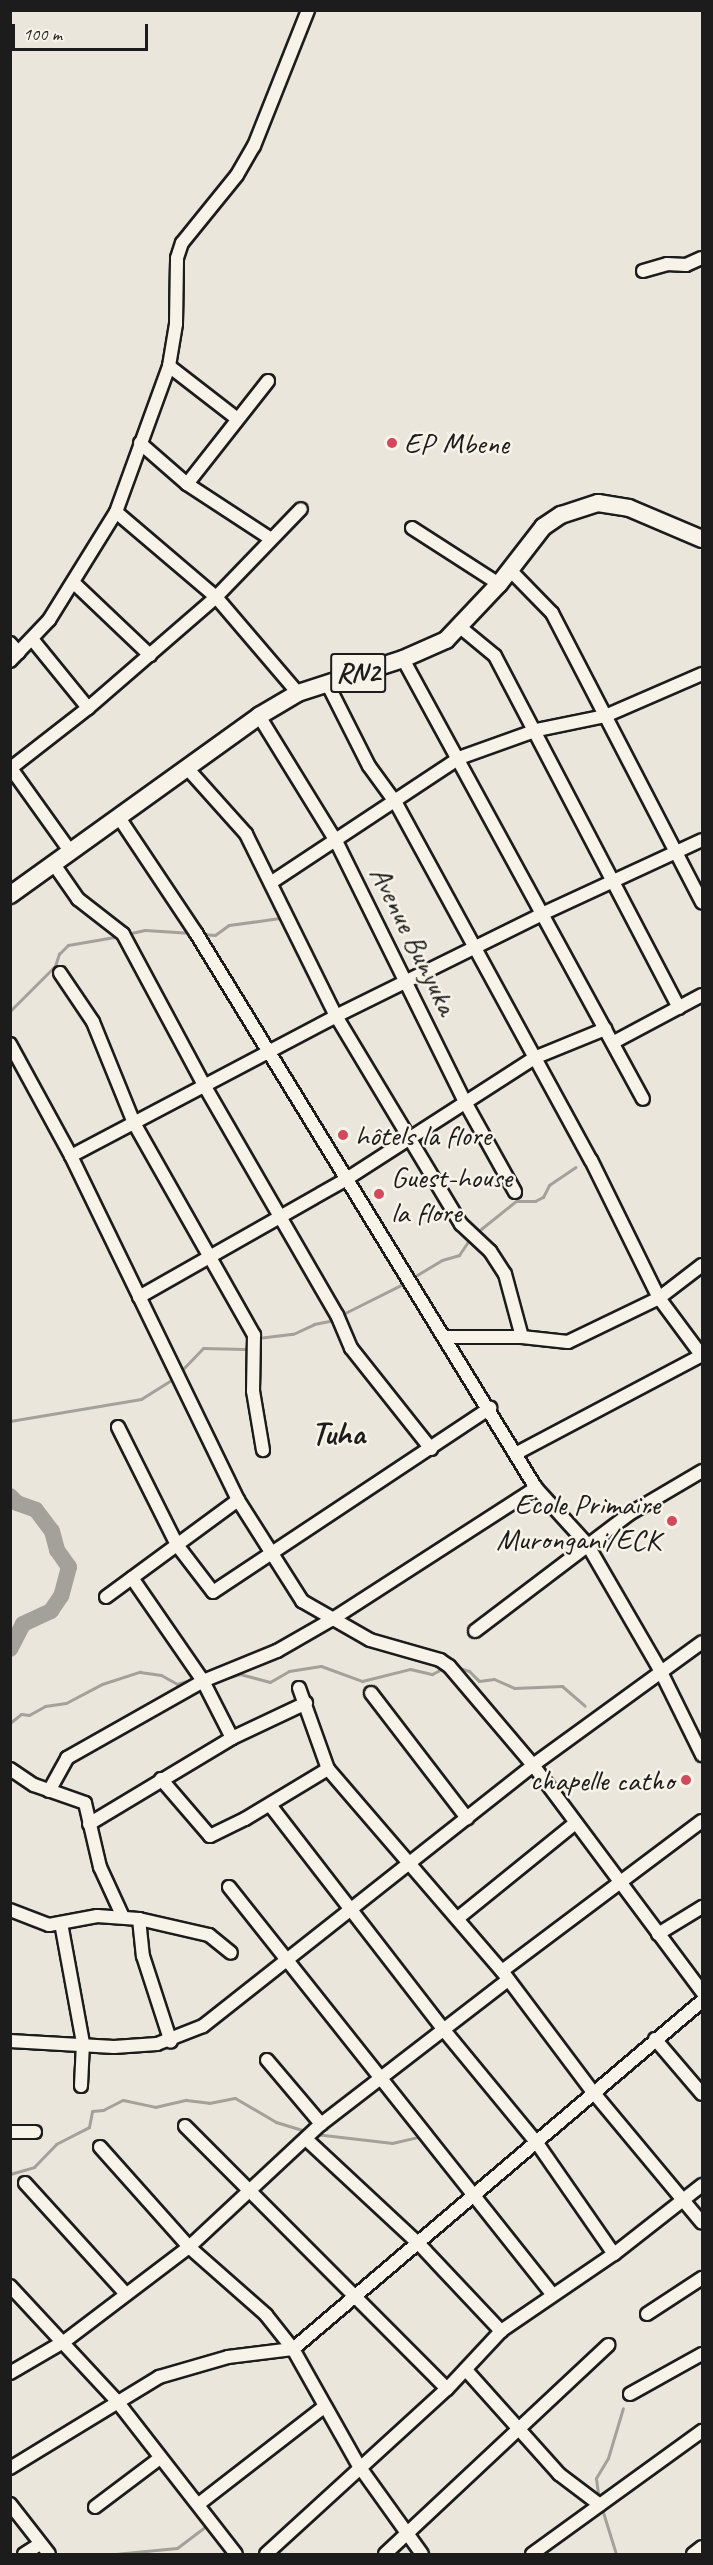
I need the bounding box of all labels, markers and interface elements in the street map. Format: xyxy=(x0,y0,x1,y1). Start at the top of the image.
scale bar xyxy=(15,12,152,50)
text: 100 m xyxy=(23,23,62,45)
place label: EP Mbene xyxy=(404,425,509,461)
marker: EP Mbene xyxy=(385,436,399,450)
road number: RN2 xyxy=(330,648,386,698)
street label: Avenue Bunyuka xyxy=(363,860,465,1020)
place label: hôtels la flore xyxy=(355,1117,492,1153)
marker: hôtels la flore xyxy=(336,1128,350,1142)
place label: Guest-house la flore xyxy=(391,1159,512,1230)
marker: Guest-house la flore xyxy=(372,1187,386,1201)
district label: Tuha xyxy=(311,1414,365,1454)
place label: Ecole Primaire Murongani/ECK xyxy=(496,1486,660,1556)
marker: Ecole Primaire Murongani/ECK xyxy=(665,1514,679,1528)
place label: chapelle catho xyxy=(530,1762,674,1798)
marker: chapelle catho xyxy=(679,1773,693,1787)

